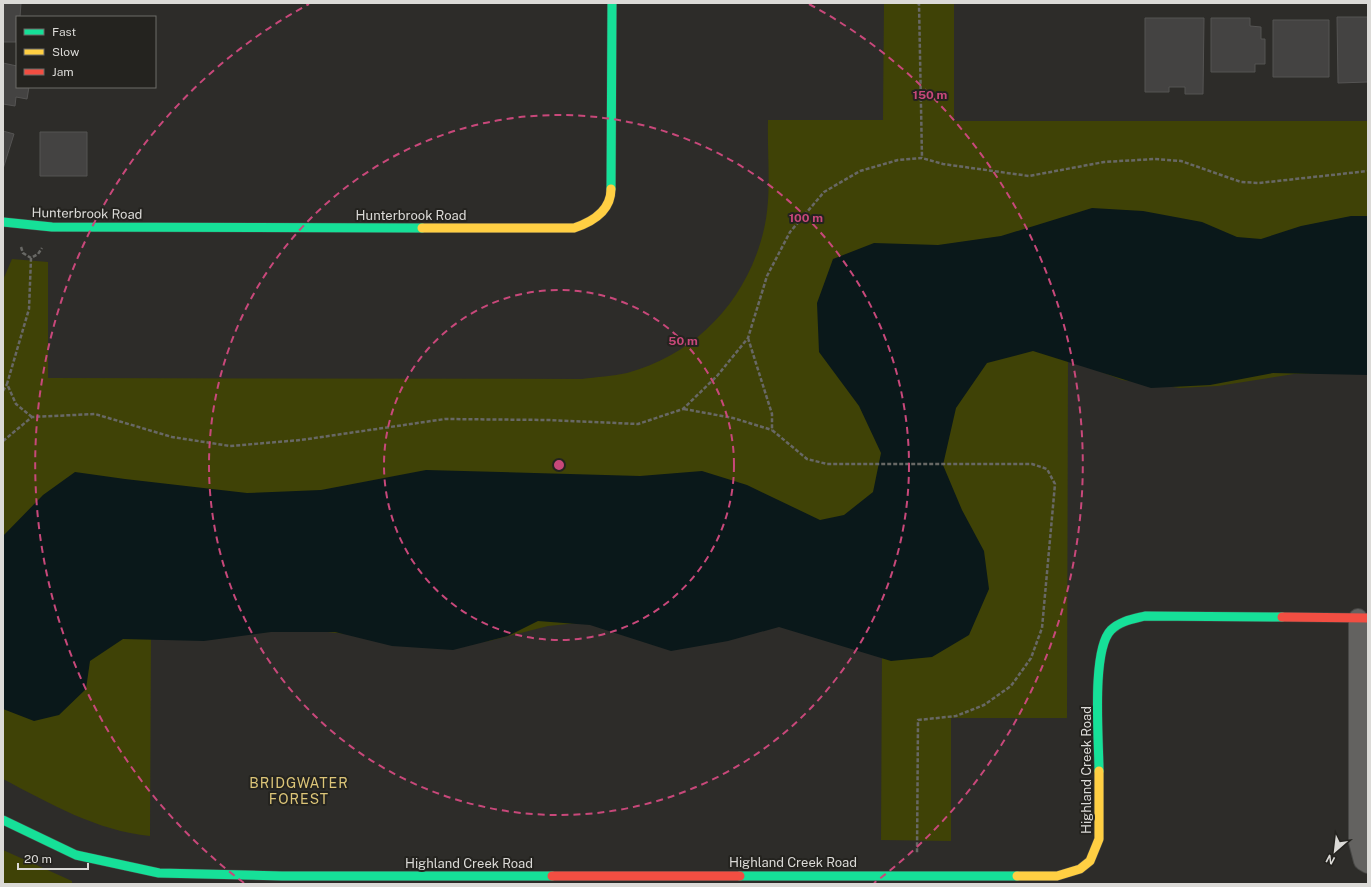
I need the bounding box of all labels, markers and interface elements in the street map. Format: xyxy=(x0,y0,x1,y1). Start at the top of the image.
legend xyxy=(16,16,156,88)
text: Fast xyxy=(52,25,77,39)
text: Slow xyxy=(52,45,80,59)
text: Jam xyxy=(52,65,74,79)
text: 150 m xyxy=(913,88,947,102)
street label: Hunterbrook Road xyxy=(31,205,143,222)
street label: Hunterbrook Road xyxy=(356,208,466,223)
text: 100 m xyxy=(789,211,823,225)
text: 50 m xyxy=(668,334,698,348)
centre of rings xyxy=(552,458,566,472)
street label: Highland Creek Road xyxy=(1079,706,1094,834)
district label: BRIDGWATER FOREST xyxy=(249,775,349,807)
north arrow xyxy=(1315,831,1355,871)
scale bar xyxy=(18,845,88,871)
text: 20 m xyxy=(24,852,52,866)
text: N xyxy=(1324,853,1337,867)
street label: Highland Creek Road xyxy=(729,855,857,870)
street label: Highland Creek Road xyxy=(405,856,533,871)

